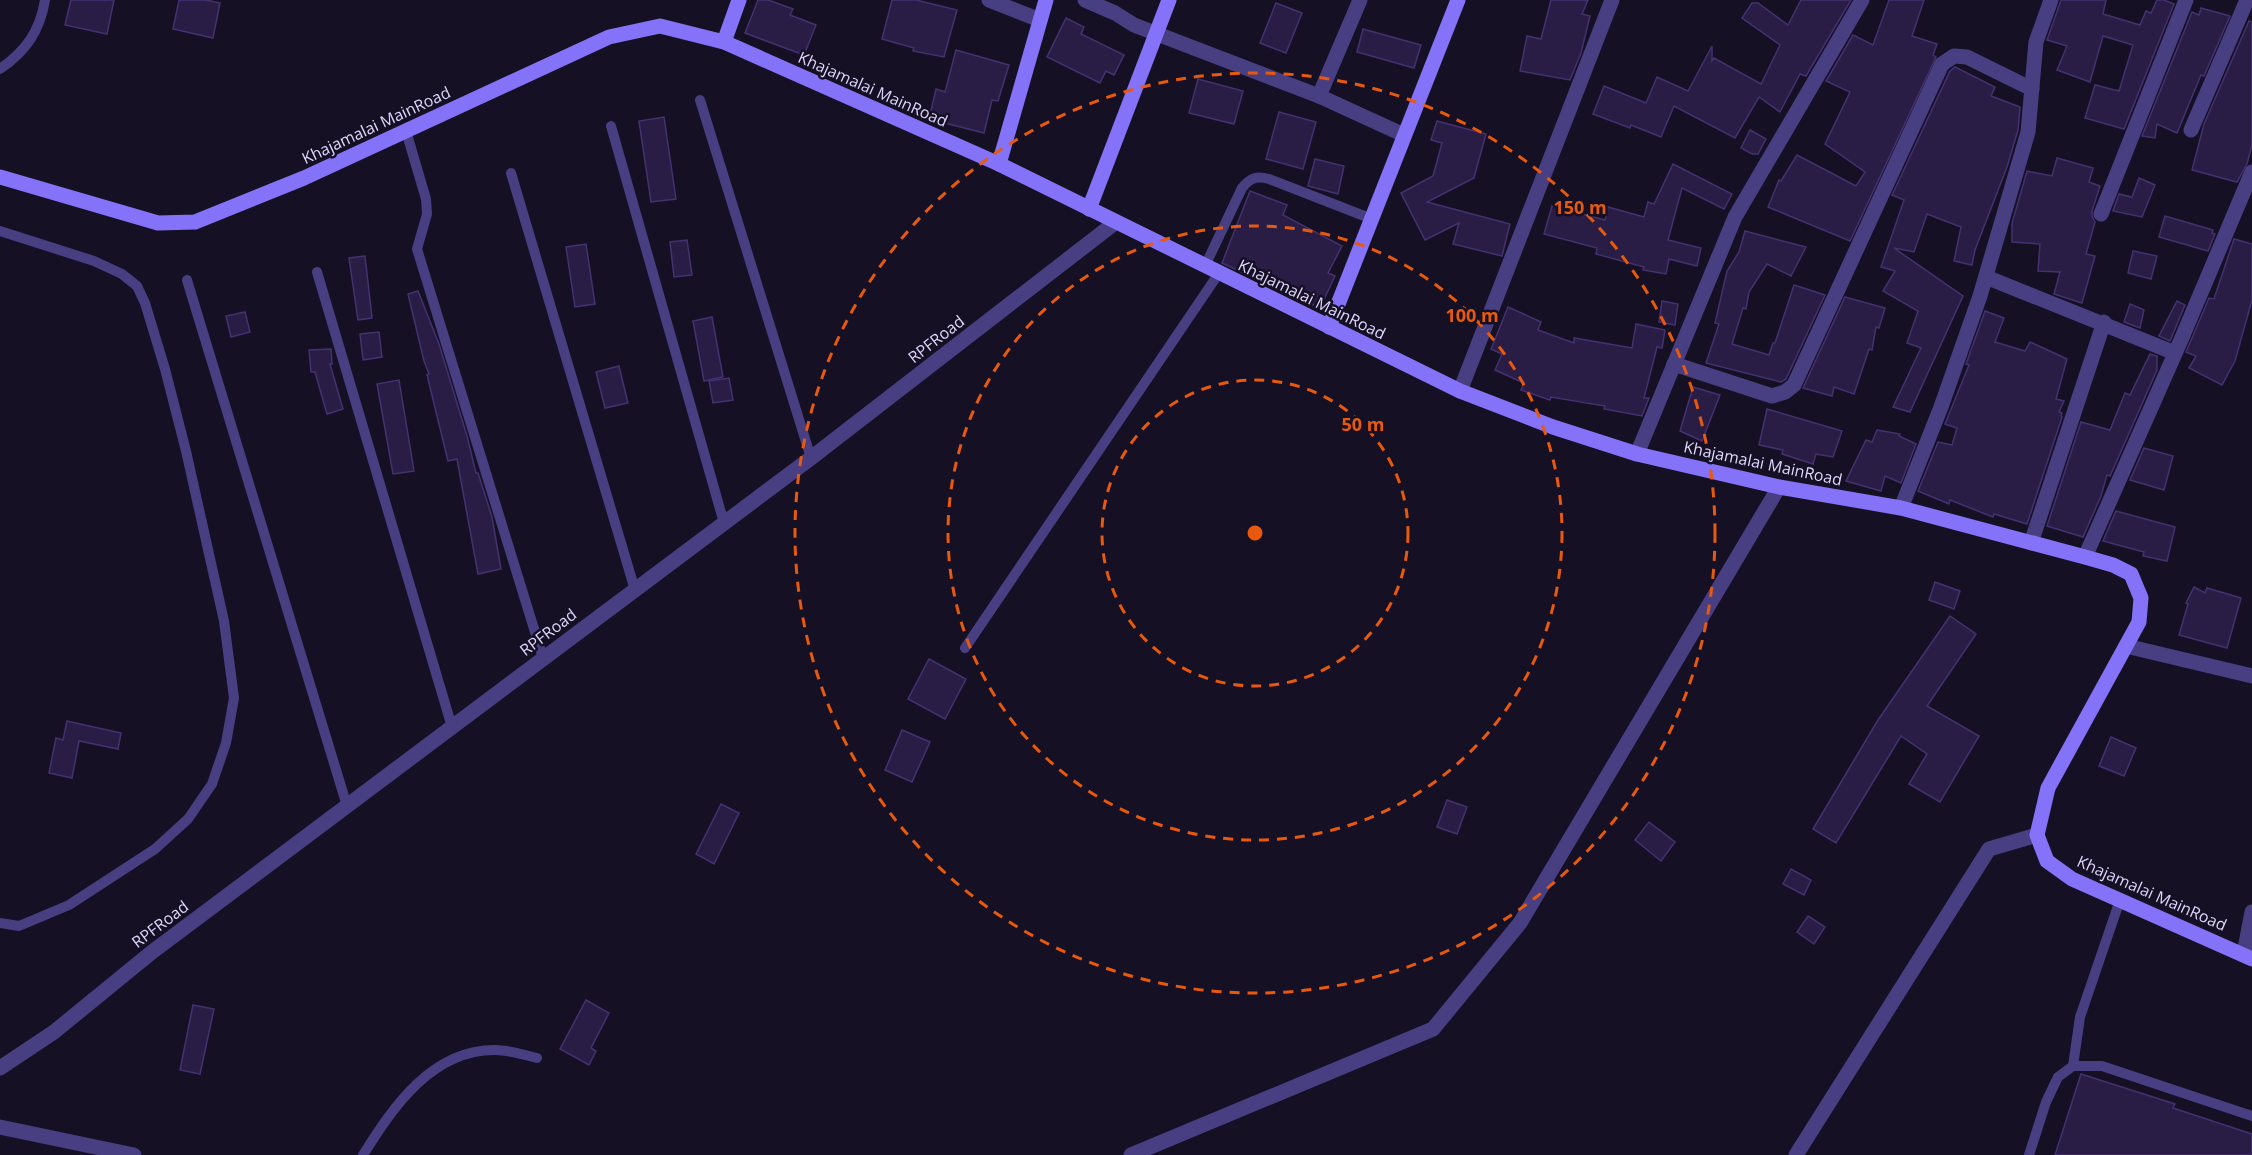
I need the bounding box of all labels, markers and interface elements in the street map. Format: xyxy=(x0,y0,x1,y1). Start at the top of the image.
street label: Khajamalai MainRoad xyxy=(795,46,951,132)
street label: Khajamalai MainRoad xyxy=(298,81,454,169)
text: 150 m xyxy=(1553,195,1607,219)
street label: Khajamalai MainRoad xyxy=(1235,254,1389,344)
text: 100 m xyxy=(1445,303,1499,327)
street label: RPFRoad xyxy=(903,310,969,368)
text: 50 m xyxy=(1342,412,1384,436)
street label: Khajamalai MainRoad xyxy=(1682,435,1844,491)
centre of rings xyxy=(1245,523,1265,543)
street label: RPFRoad xyxy=(515,603,581,661)
street label: Khajamalai MainRoad xyxy=(2074,850,2230,936)
street label: RPFRoad xyxy=(127,895,193,953)

